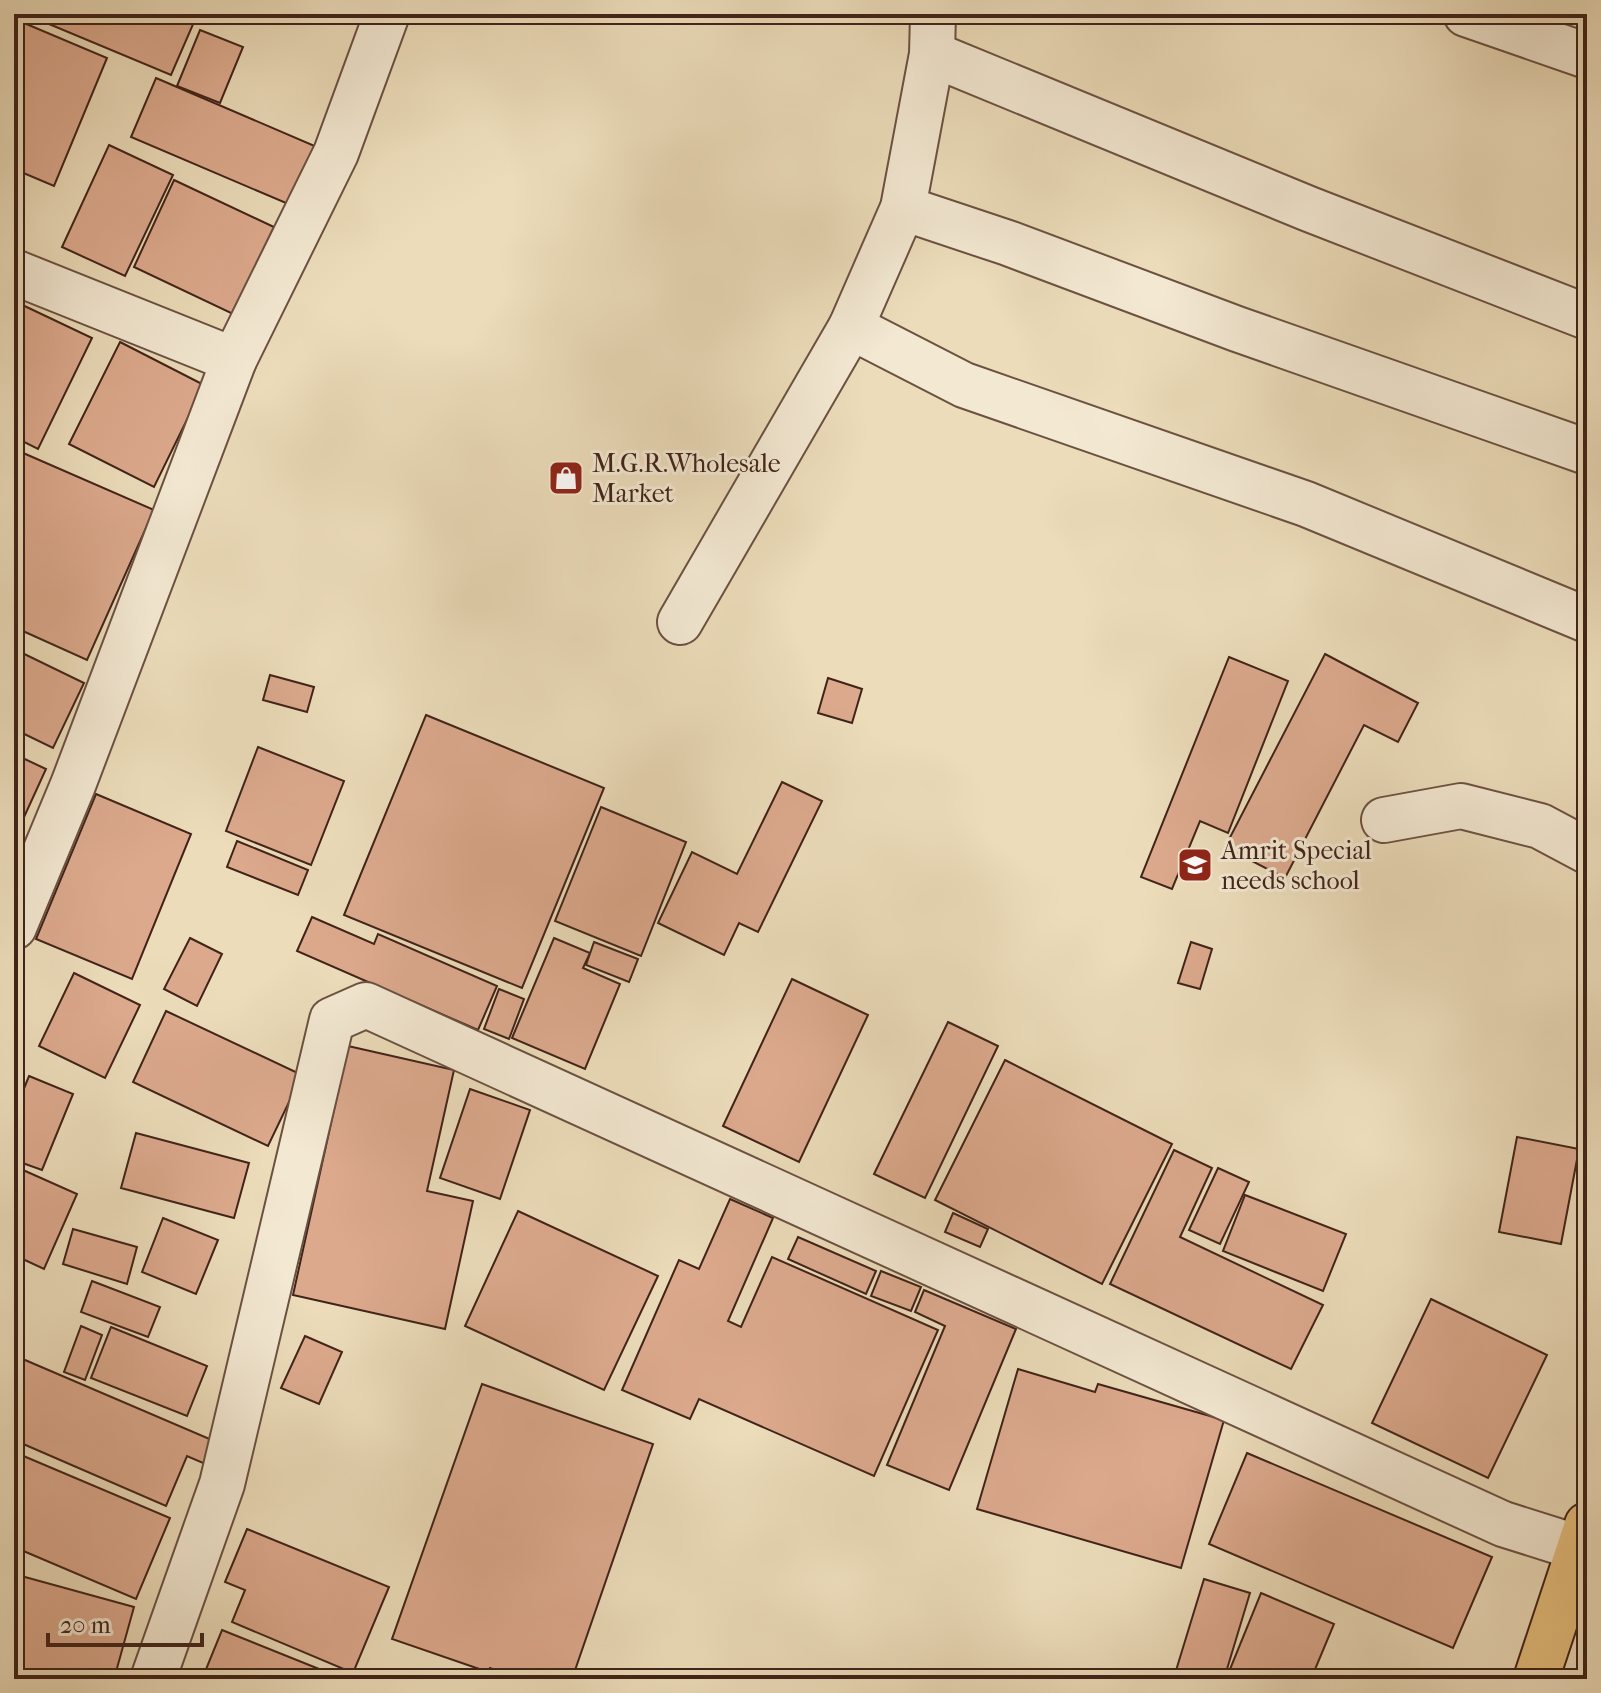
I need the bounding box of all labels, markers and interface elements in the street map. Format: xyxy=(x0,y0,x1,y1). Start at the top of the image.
place label: M.G.R.Wholesale Market xyxy=(592,448,781,509)
shop icon: M.G.R.Wholesale Market xyxy=(547,459,585,497)
place label: Amrit Special needs school xyxy=(1220,835,1372,896)
school or university icon: Amrit Special needs school xyxy=(1176,846,1214,884)
scale bar xyxy=(48,1597,202,1647)
text: 20 m xyxy=(60,1611,111,1639)

